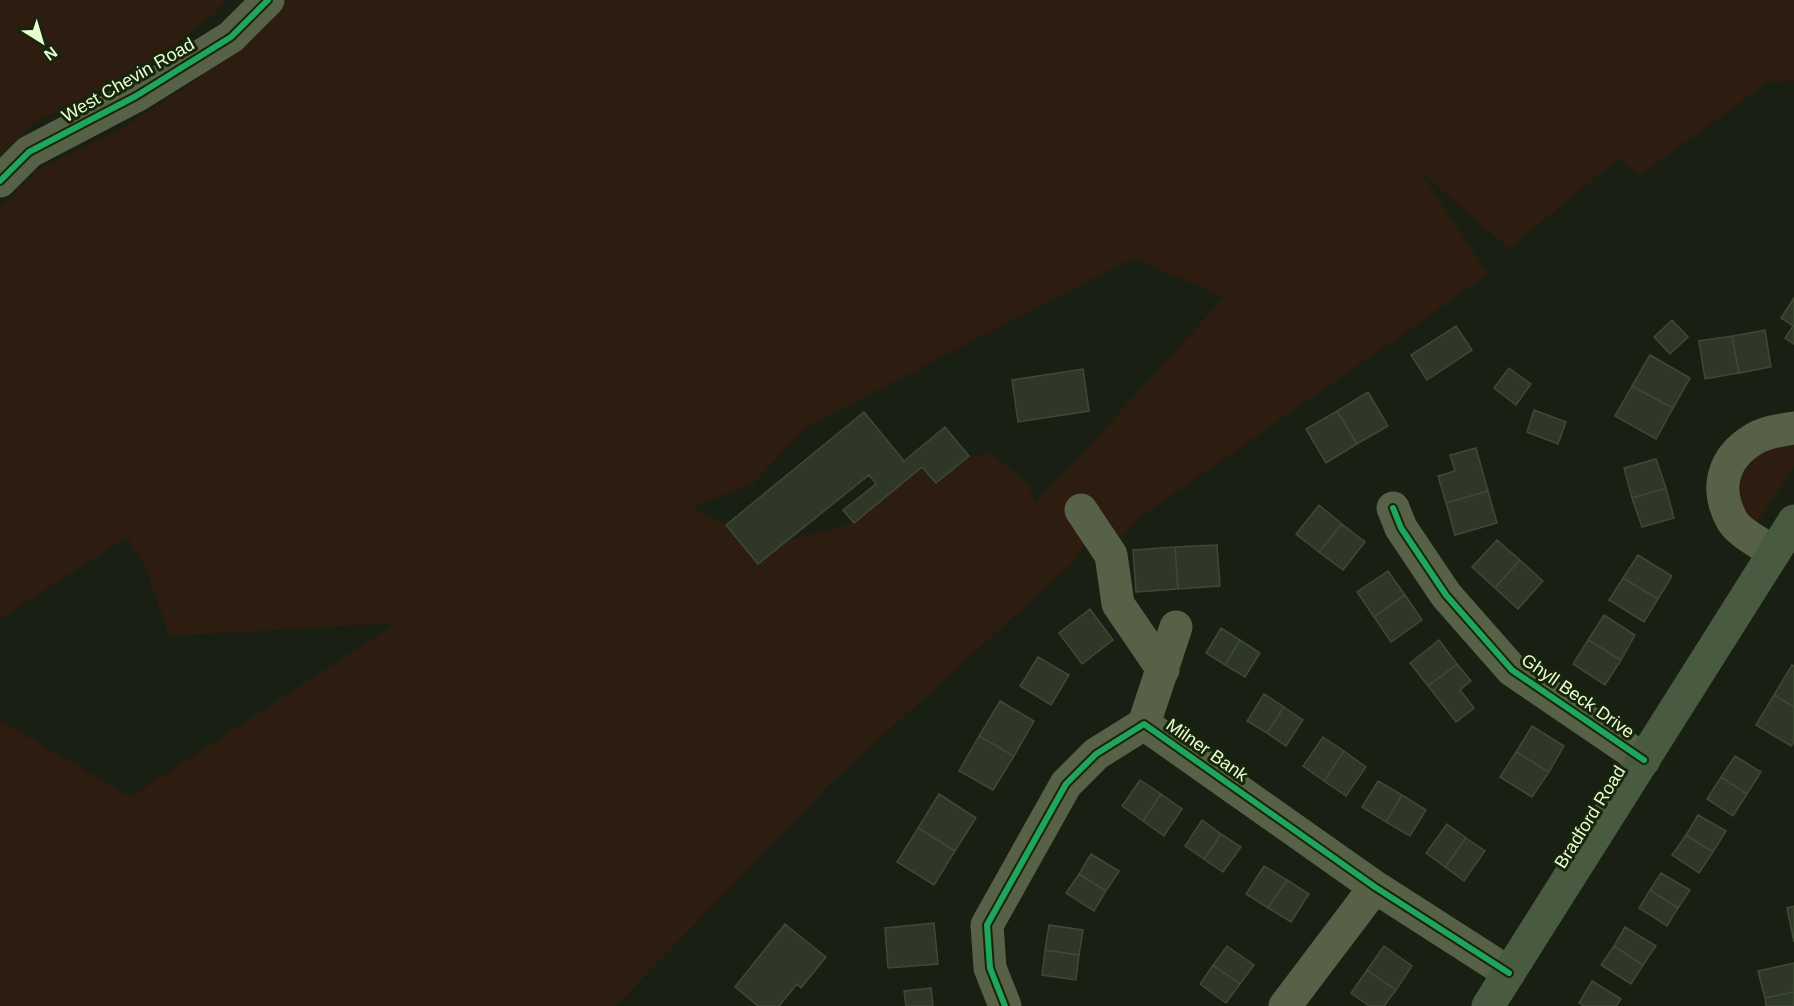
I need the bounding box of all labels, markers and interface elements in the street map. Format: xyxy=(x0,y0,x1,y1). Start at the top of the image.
north arrow xyxy=(12,12,72,72)
street label: West Chevin Road xyxy=(58,34,198,126)
text: N xyxy=(41,43,60,64)
street label: Ghyll Beck Drive xyxy=(1518,650,1638,742)
street label: Milner Bank xyxy=(1162,715,1252,786)
street label: Bradford Road xyxy=(1550,762,1630,872)

